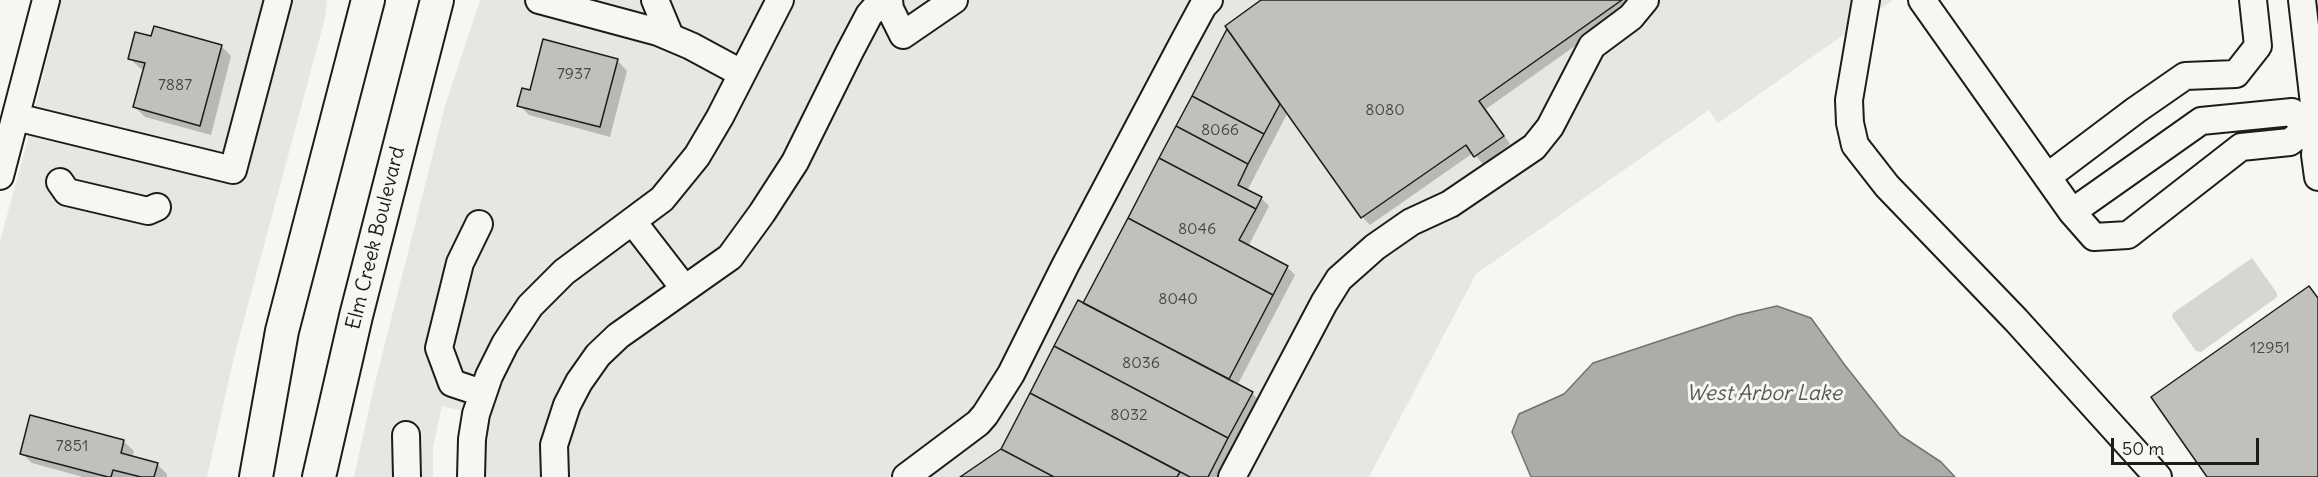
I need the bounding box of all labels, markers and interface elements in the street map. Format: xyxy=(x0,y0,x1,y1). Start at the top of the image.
house number: 7937 xyxy=(557,64,591,84)
house number: 7887 xyxy=(158,75,192,95)
house number: 8080 xyxy=(1365,100,1405,120)
house number: 8066 xyxy=(1201,120,1239,140)
street label: Elm Creek Boulevard xyxy=(342,144,410,332)
house number: 8046 xyxy=(1178,219,1216,239)
house number: 8040 xyxy=(1158,289,1198,309)
house number: 12951 xyxy=(2250,338,2290,358)
house number: 8036 xyxy=(1122,353,1160,373)
water label: West Arbor Lake xyxy=(1686,381,1842,407)
house number: 8032 xyxy=(1110,405,1148,425)
scale bar xyxy=(2114,426,2262,464)
house number: 7851 xyxy=(56,436,88,456)
text: 50 m xyxy=(2122,437,2164,460)

